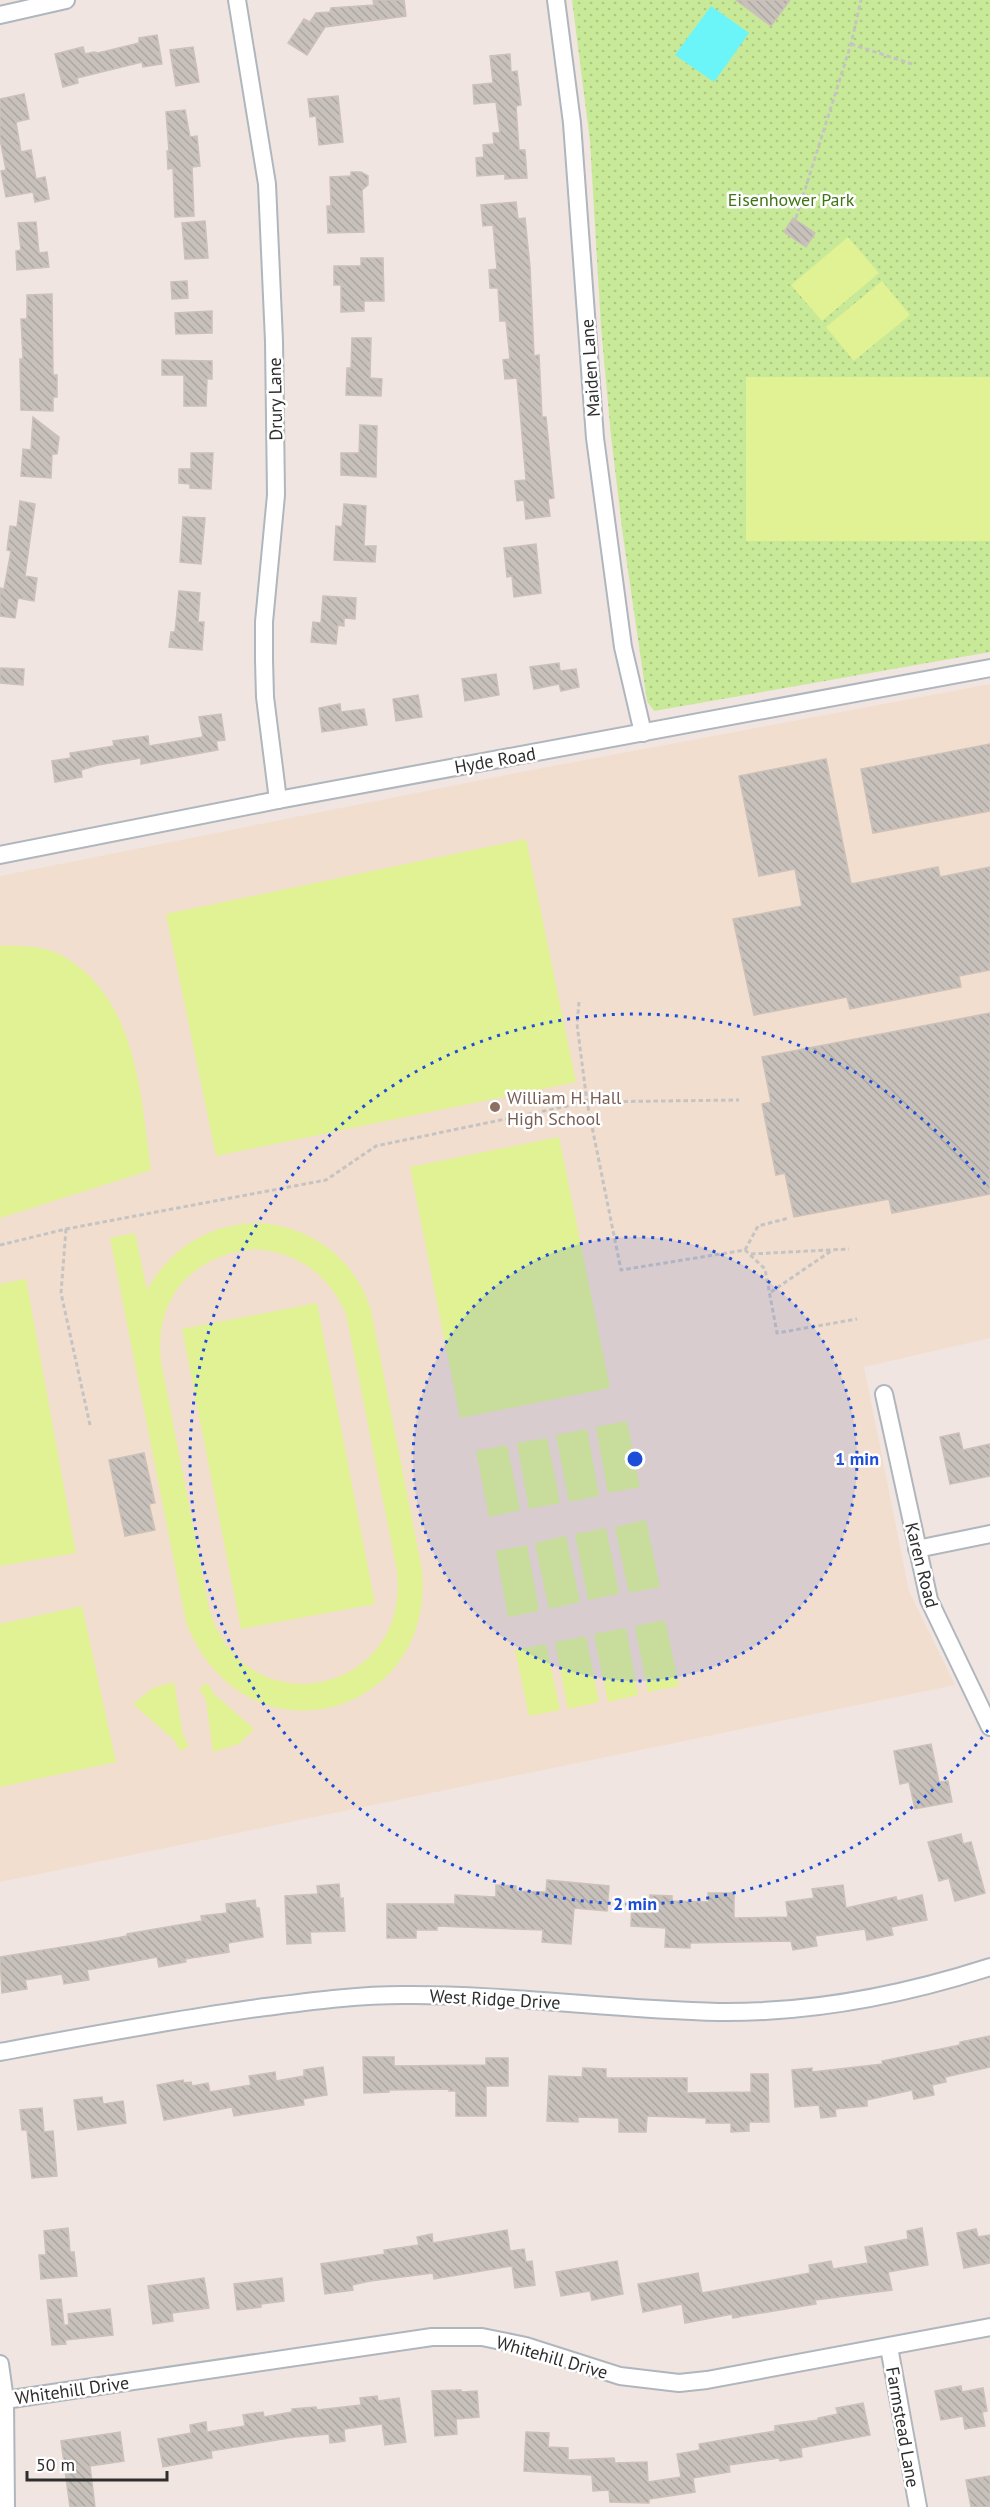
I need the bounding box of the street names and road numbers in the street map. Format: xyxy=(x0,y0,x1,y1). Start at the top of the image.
street label: Maiden Lane xyxy=(575,318,605,418)
street label: Drury Lane xyxy=(263,357,287,441)
street label: Hyde Road xyxy=(453,742,537,778)
street label: Karen Road xyxy=(900,1520,944,1610)
street label: West Ridge Drive xyxy=(429,1984,561,2014)
street label: Whitehill Drive xyxy=(494,2330,610,2384)
street label: Farmstead Lane xyxy=(881,2365,925,2489)
street label: Whitehill Drive xyxy=(13,2371,131,2409)

